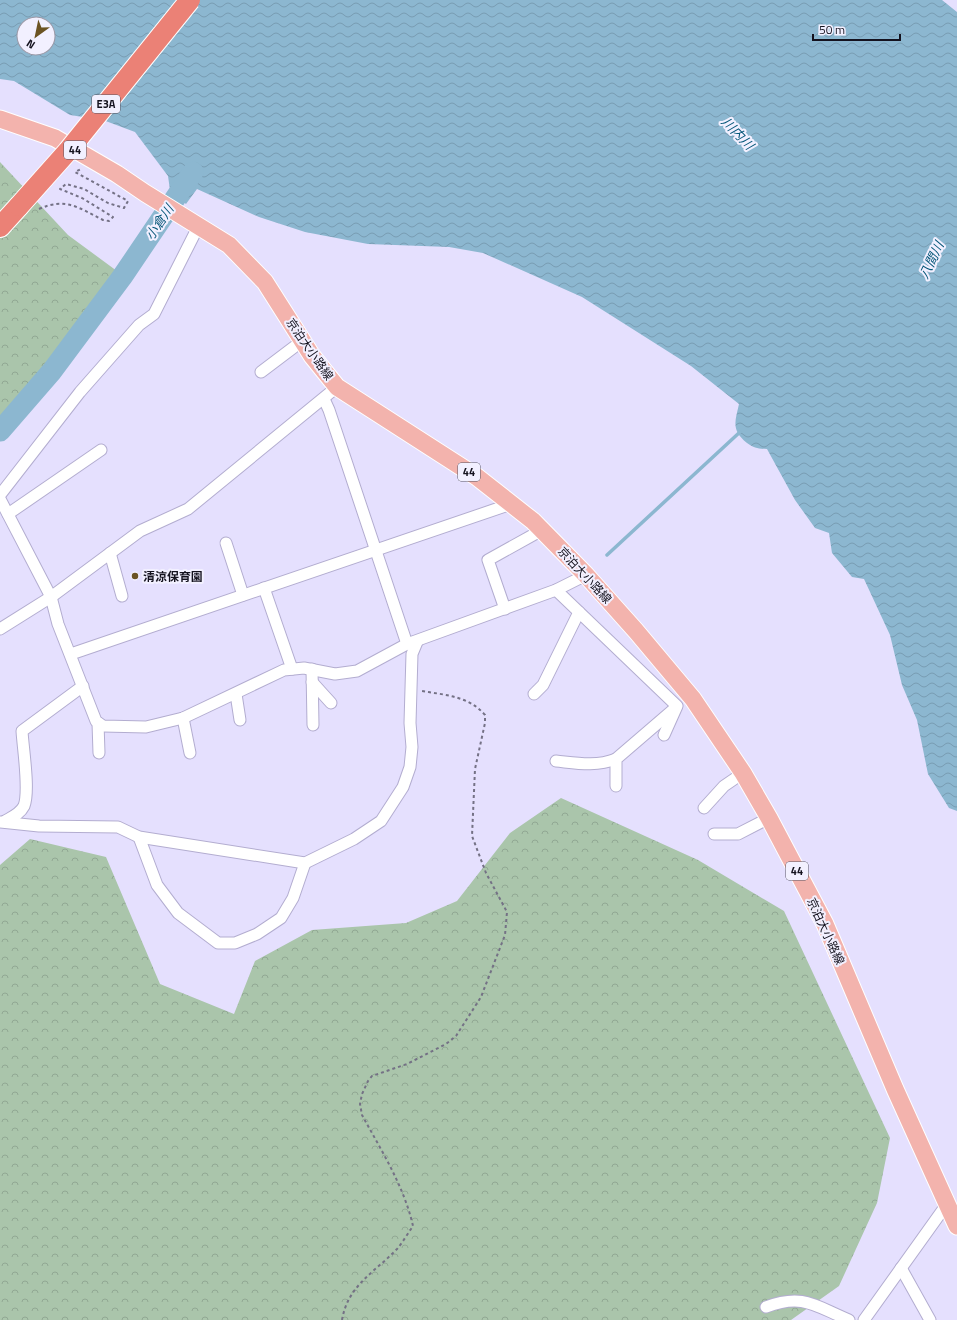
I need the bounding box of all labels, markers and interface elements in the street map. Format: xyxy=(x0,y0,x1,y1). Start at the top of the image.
north arrow xyxy=(16,16,56,56)
scale bar xyxy=(813,16,900,42)
text: 50 m xyxy=(819,20,845,39)
text: N xyxy=(23,36,38,53)
road number: E3A xyxy=(92,95,120,113)
water label: 川内川 xyxy=(717,112,760,155)
road number: 44 xyxy=(64,141,86,159)
water label: 小倉川 xyxy=(140,199,179,244)
water label: 八間川 xyxy=(913,236,949,282)
street label: 京泊大小路線 xyxy=(282,314,338,384)
road number: 44 xyxy=(458,463,480,481)
street label: 京泊大小路線 xyxy=(553,542,617,608)
place label: 清涼保育園 xyxy=(143,567,203,586)
marker: 清涼保育園 xyxy=(130,571,140,581)
road number: 44 xyxy=(786,862,808,880)
street label: 京泊大小路線 xyxy=(802,894,850,968)

